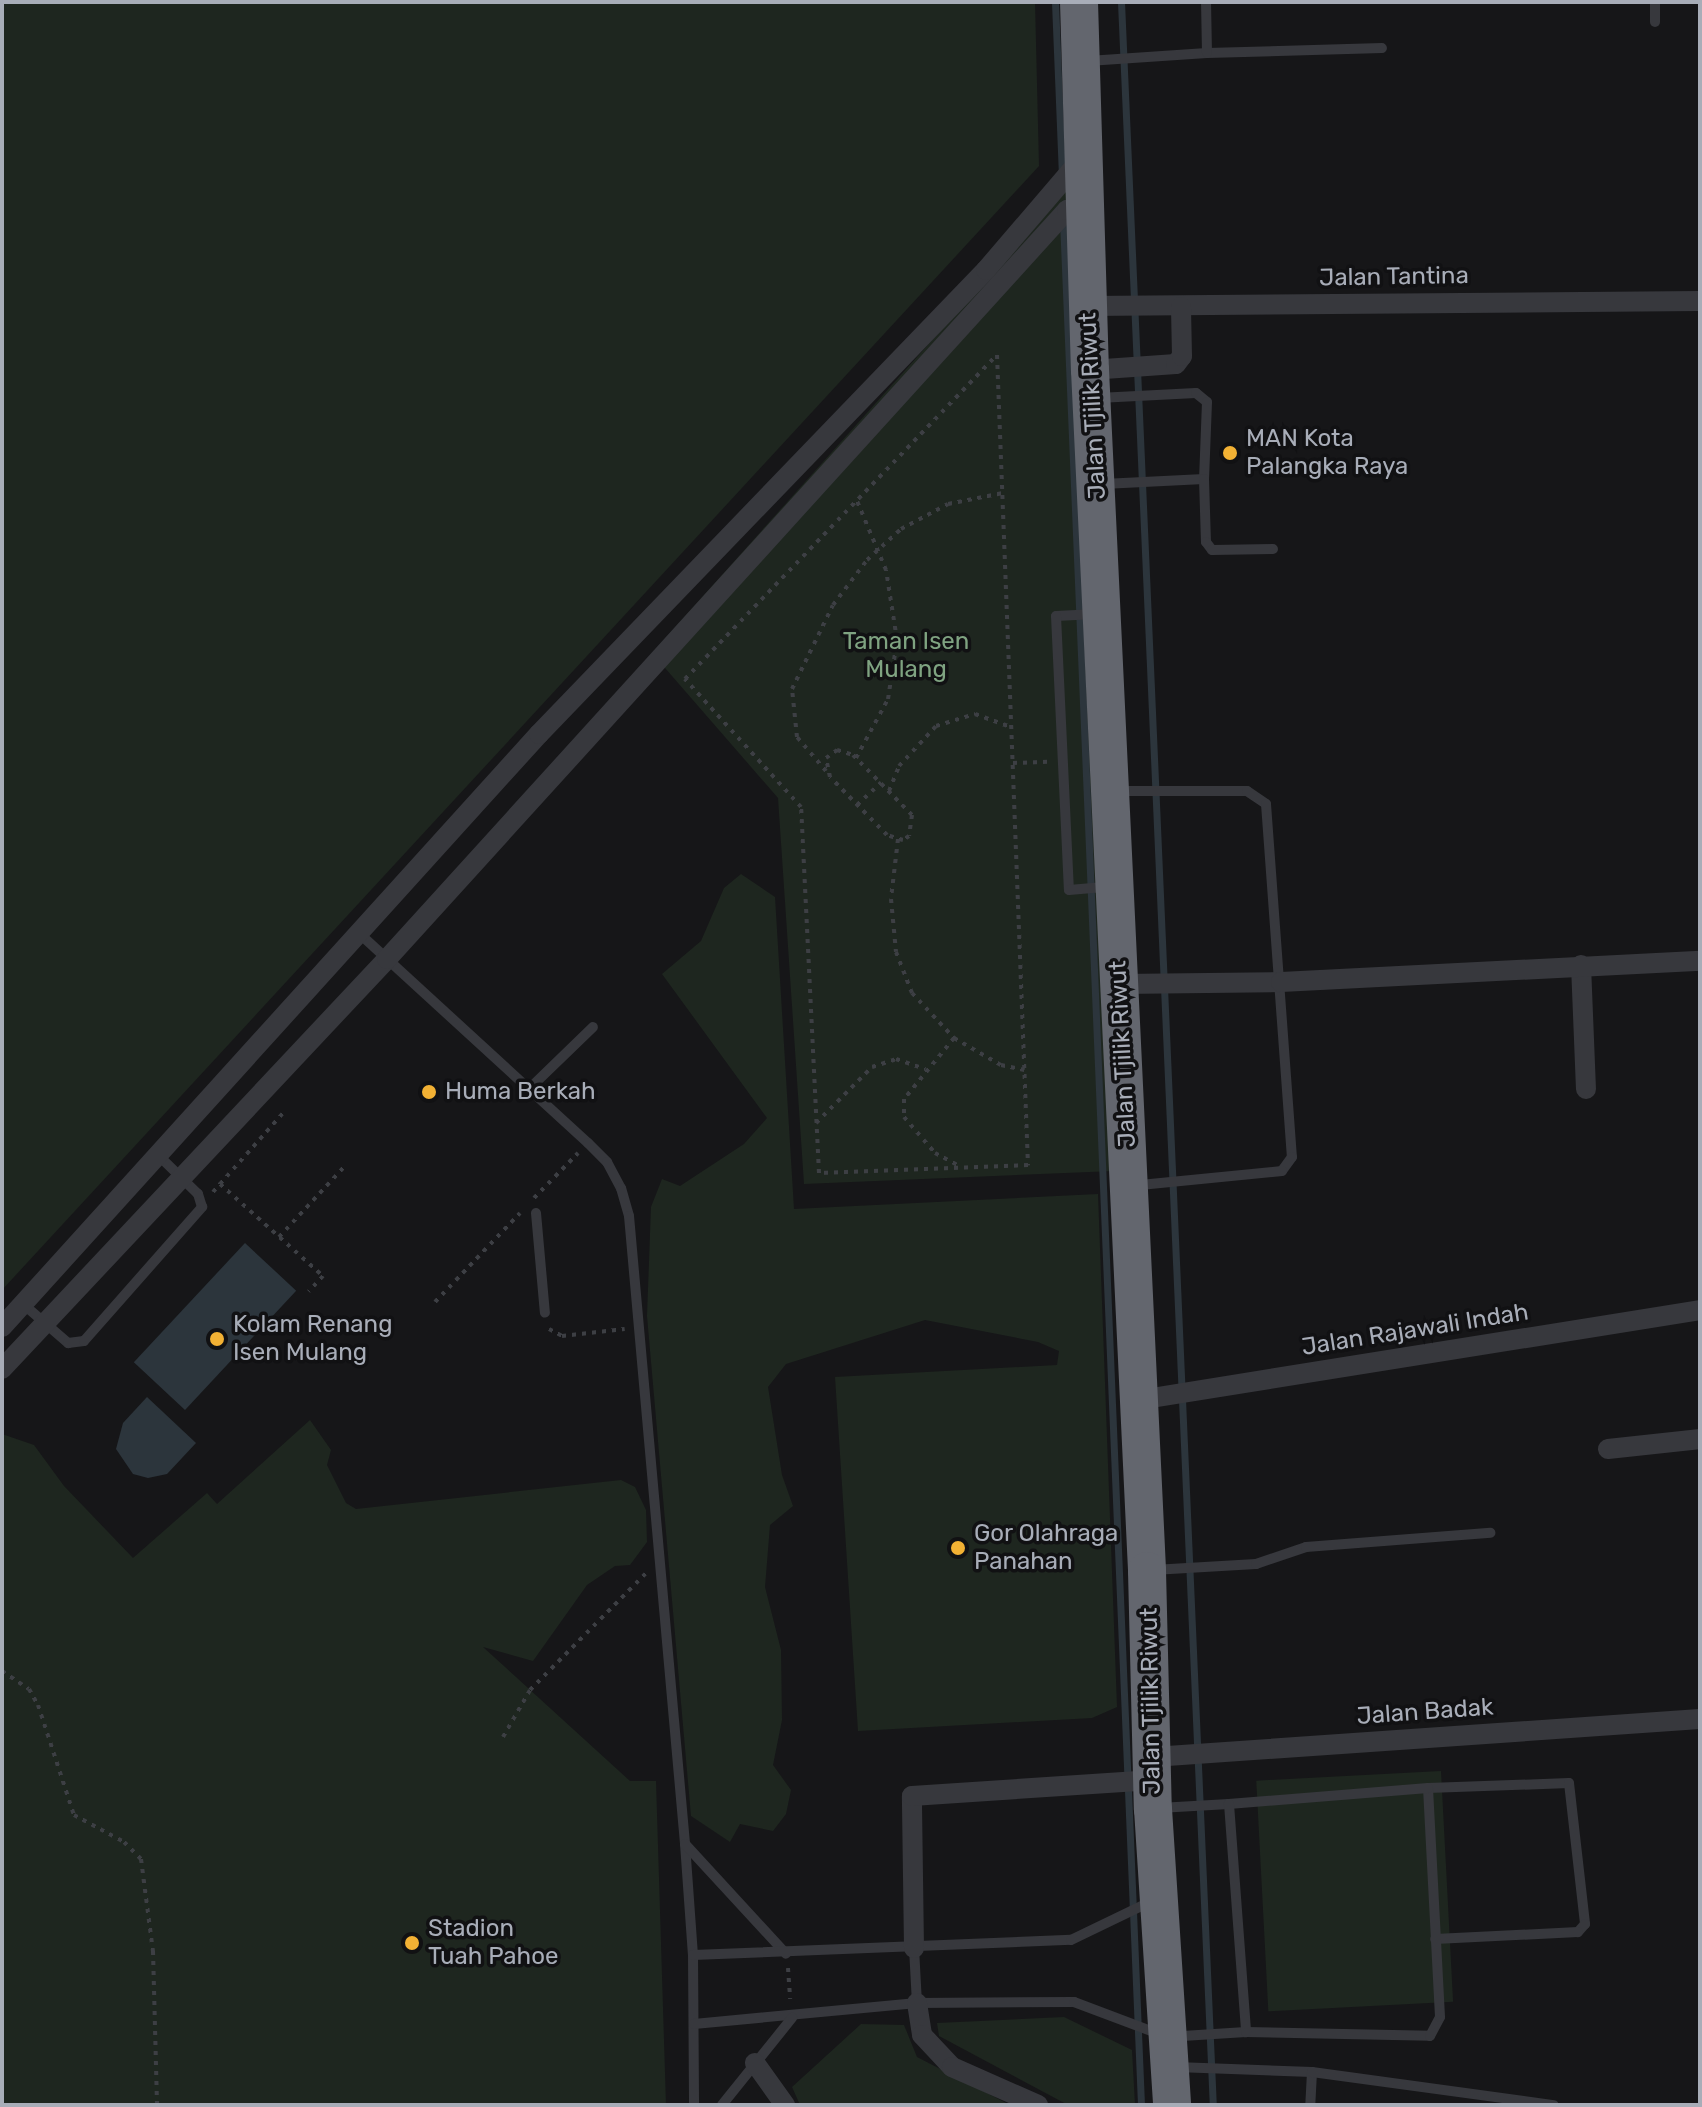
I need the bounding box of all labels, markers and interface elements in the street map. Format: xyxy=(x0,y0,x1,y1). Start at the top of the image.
street label: Jalan Tantina xyxy=(1319,261,1469,293)
street label: Jalan Tjilik Riwut xyxy=(1074,311,1112,501)
place label: MAN Kota Palangka Raya xyxy=(1246,425,1408,481)
marker: MAN Kota Palangka Raya xyxy=(1221,444,1239,462)
park label: Taman Isen Mulang xyxy=(843,628,969,684)
street label: Jalan Tjilik Riwut xyxy=(1104,959,1142,1149)
place label: Huma Berkah xyxy=(445,1078,596,1106)
marker: Huma Berkah xyxy=(420,1083,438,1101)
street label: Jalan Rajawali Indah xyxy=(1300,1298,1530,1362)
place label: Kolam Renang Isen Mulang xyxy=(233,1311,392,1367)
marker: Kolam Renang Isen Mulang xyxy=(208,1330,226,1348)
place label: Gor Olahraga Panahan xyxy=(974,1520,1119,1576)
marker: Gor Olahraga Panahan xyxy=(949,1539,967,1557)
street label: Jalan Tjilik Riwut xyxy=(1135,1607,1167,1795)
street label: Jalan Badak xyxy=(1356,1693,1494,1731)
place label: Stadion Tuah Pahoe xyxy=(428,1915,558,1971)
marker: Stadion Tuah Pahoe xyxy=(403,1934,421,1952)

